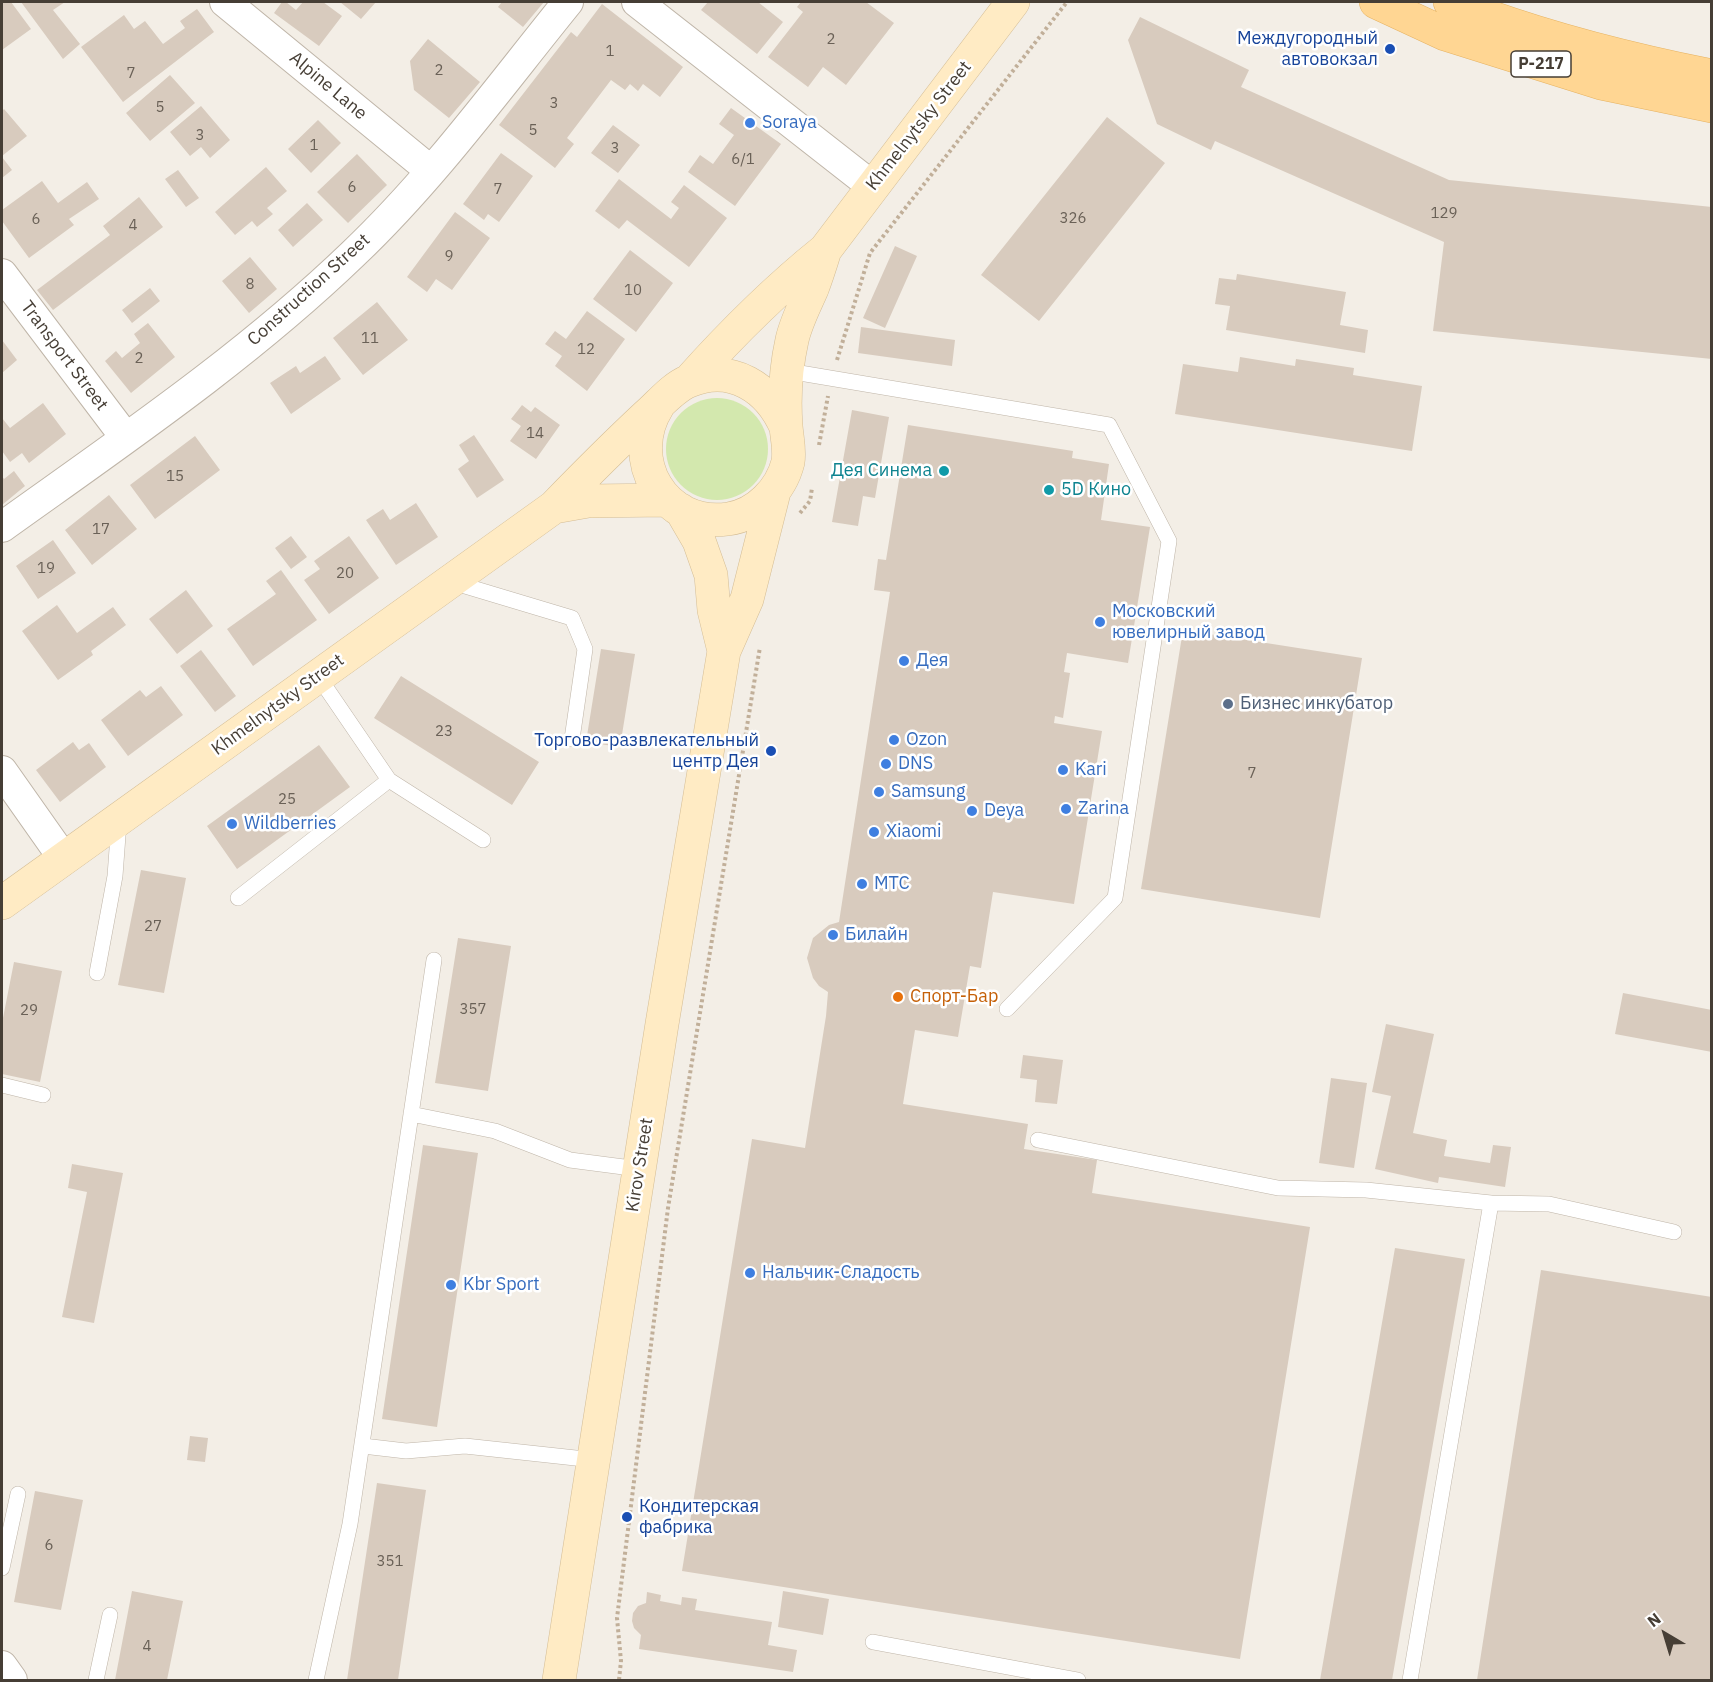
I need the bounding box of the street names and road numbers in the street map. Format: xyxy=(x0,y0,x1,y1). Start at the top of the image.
street label: Alpine Lane xyxy=(285,47,371,125)
road number: Р-217 xyxy=(1511,51,1571,77)
street label: Khmelnytsky Street xyxy=(862,57,976,195)
street label: Construction Street xyxy=(243,229,375,351)
street label: Transport Street xyxy=(16,297,112,415)
street label: Khmelnytsky Street xyxy=(208,650,348,760)
street label: Kirov Street xyxy=(622,1116,658,1214)

